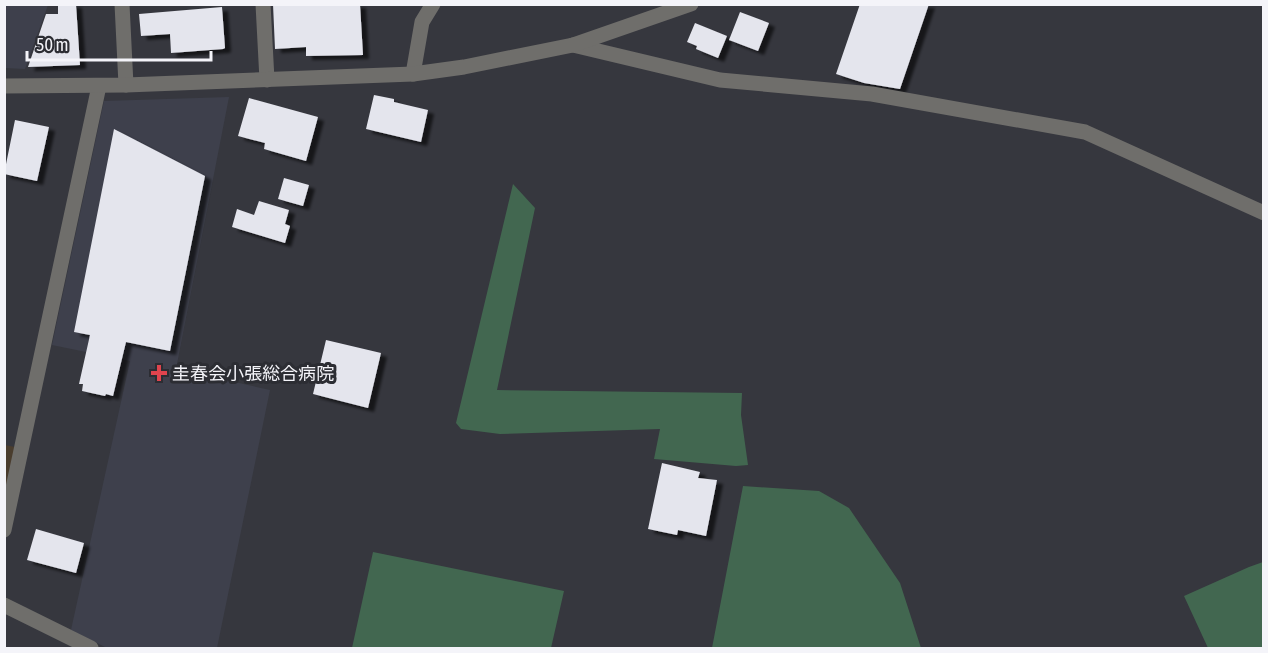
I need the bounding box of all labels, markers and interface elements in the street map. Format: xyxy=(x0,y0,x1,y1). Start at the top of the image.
scale bar xyxy=(27,24,212,62)
text: 50 m xyxy=(36,34,68,55)
place label: 圭春会小張総合病院 xyxy=(172,363,334,384)
marker: 圭春会小張総合病院 xyxy=(150,364,168,382)

